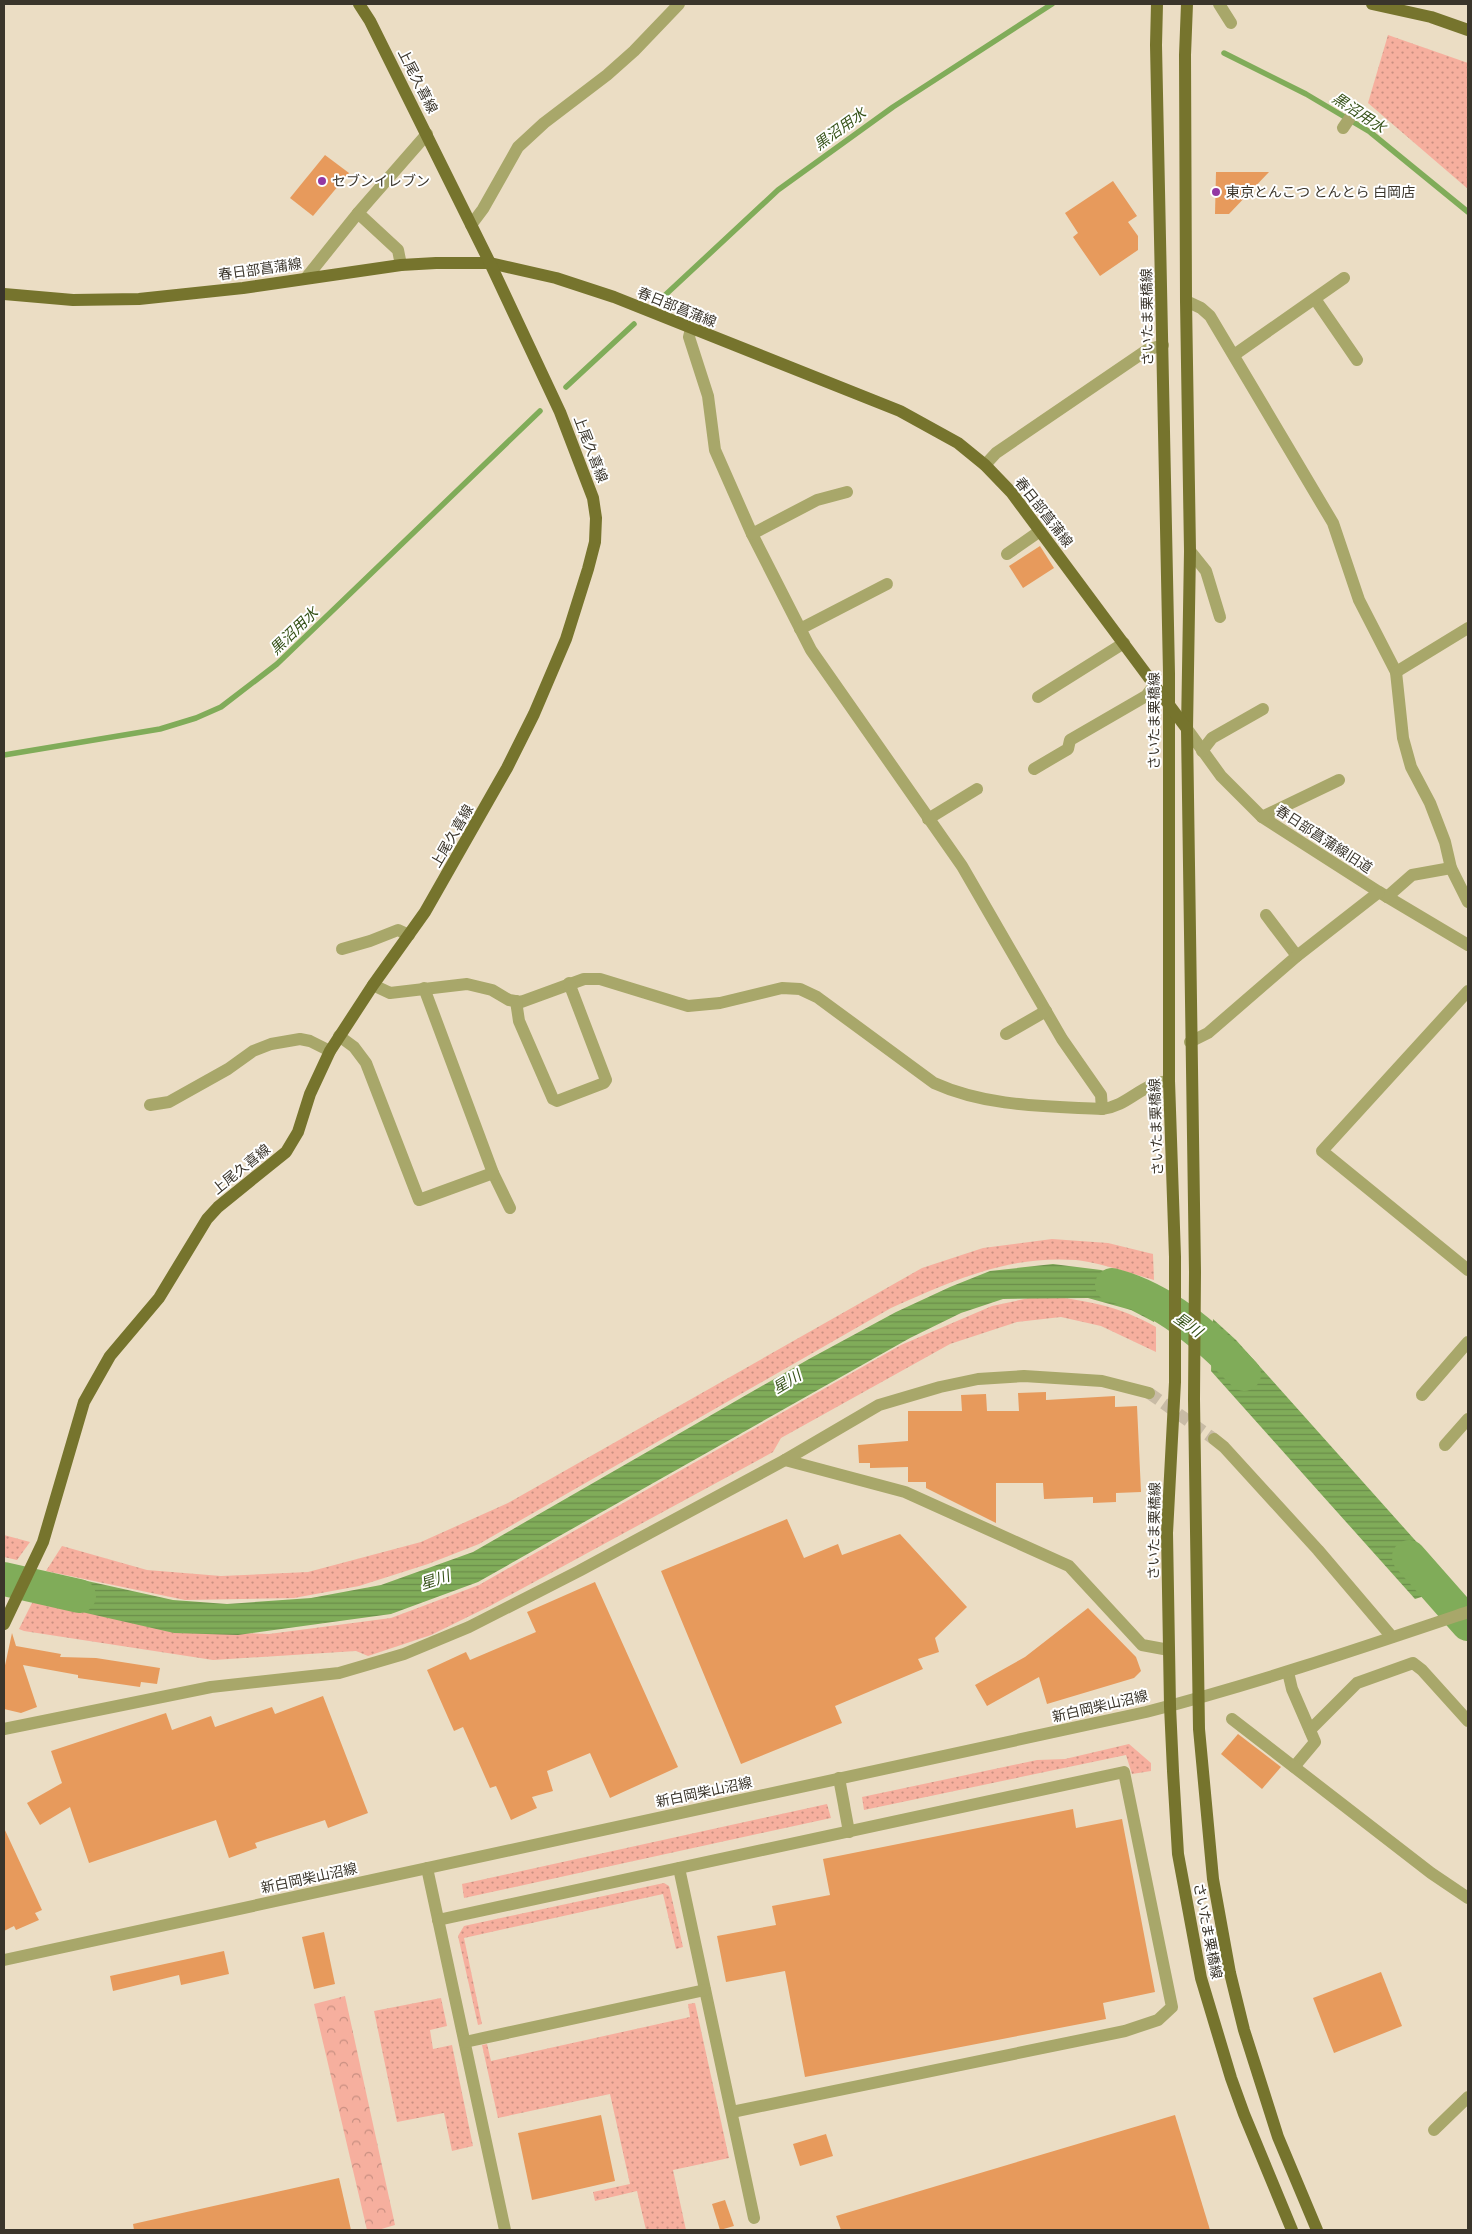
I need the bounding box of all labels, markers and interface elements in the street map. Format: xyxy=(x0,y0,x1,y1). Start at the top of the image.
street label: 上尾久喜線 xyxy=(395,46,441,116)
water label: 黒沼用水 xyxy=(1329,89,1391,138)
water label: 黒沼用水 xyxy=(810,103,871,154)
place label: セブンイレブン xyxy=(332,173,430,189)
marker: セブンイレブン xyxy=(316,175,328,187)
place label: 東京とんこつ とんとら 白岡店 xyxy=(1226,184,1415,200)
marker: 東京とんこつ とんとら 白岡店 xyxy=(1210,186,1222,198)
street label: 春日部菖蒲線 xyxy=(217,255,303,283)
street label: さいたま栗橋線 xyxy=(1138,268,1156,366)
street label: 春日部菖蒲線 xyxy=(635,284,719,330)
street label: 上尾久喜線 xyxy=(571,413,611,485)
street label: 春日部菖蒲線 xyxy=(1012,474,1076,550)
water label: 黒沼用水 xyxy=(266,602,323,658)
street label: さいたま栗橋線 xyxy=(1146,672,1162,770)
street label: 上尾久喜線 xyxy=(428,802,476,870)
street label: 春日部菖蒲線旧道 xyxy=(1273,802,1375,876)
street label: さいたま栗橋線 xyxy=(1146,1078,1166,1176)
street label: 上尾久喜線 xyxy=(209,1141,273,1197)
water label: 星川 xyxy=(1171,1309,1207,1342)
water label: 星川 xyxy=(770,1366,806,1397)
street label: さいたま栗橋線 xyxy=(1145,1482,1163,1580)
water label: 星川 xyxy=(418,1566,454,1593)
street label: 新白岡柴山沼線 xyxy=(1050,1687,1150,1725)
street label: 新白岡柴山沼線 xyxy=(654,1774,754,1810)
street label: 新白岡柴山沼線 xyxy=(259,1860,359,1896)
street label: さいたま栗橋線 xyxy=(1191,1882,1225,1980)

